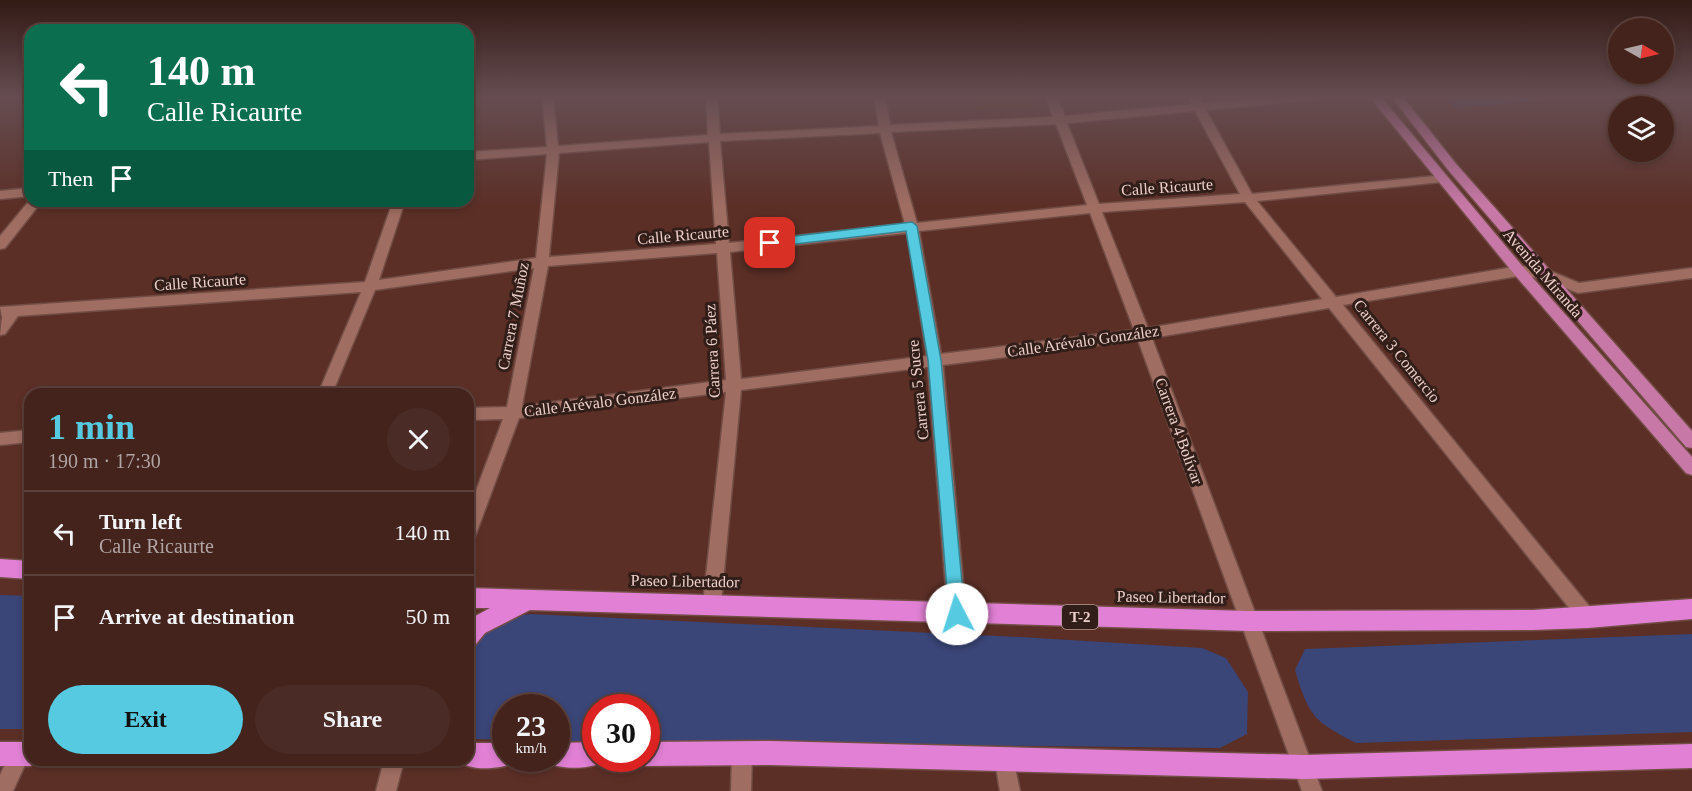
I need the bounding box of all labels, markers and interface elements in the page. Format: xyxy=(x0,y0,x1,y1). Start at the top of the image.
north arrow xyxy=(1608,18,1674,84)
map controls xyxy=(1608,18,1674,162)
icon: left xyxy=(48,48,126,126)
text: 140 m xyxy=(147,48,256,94)
button: layers xyxy=(1608,96,1674,162)
text: Calle Ricaurte xyxy=(147,97,302,127)
icon: arrive xyxy=(105,162,138,195)
text: Then xyxy=(48,166,93,191)
street label: Calle Ricaurte xyxy=(1121,175,1213,199)
pin xyxy=(744,217,795,268)
street label: Calle Ricaurte xyxy=(636,223,730,247)
street label: Avenida Miranda xyxy=(1500,225,1586,321)
icon: arrive xyxy=(753,226,786,259)
street label: Carrera 7 Muñoz xyxy=(494,261,532,371)
street label: Calle Ricaurte xyxy=(154,270,246,294)
street label: Carrera 3 Comercio xyxy=(1350,296,1444,406)
street label: Carrera 6 Páez xyxy=(701,304,723,398)
street label: Calle Arévalo González xyxy=(1006,322,1160,360)
street label: Carrera 5 Sucre xyxy=(904,339,932,441)
street label: Carrera 4 Bolívar xyxy=(1152,375,1206,487)
street label: Calle Arévalo González xyxy=(523,384,677,420)
text: 1 min xyxy=(48,407,135,447)
button: close xyxy=(387,408,450,471)
text: 190 m · 17:30 xyxy=(48,450,161,472)
text: Turn left xyxy=(99,509,182,534)
icon: left xyxy=(48,517,81,550)
text: 140 m xyxy=(394,520,450,545)
text: Calle Ricaurte xyxy=(99,535,214,557)
street label: Paseo Libertador xyxy=(630,572,740,590)
position arrow xyxy=(925,582,989,646)
street label: Paseo Libertador xyxy=(1116,588,1226,606)
icon: arrive xyxy=(48,601,81,634)
text: Arrive at destination xyxy=(99,604,295,629)
text: 50 m xyxy=(405,604,450,629)
road number: T-2 xyxy=(1062,605,1098,629)
button: Exit xyxy=(48,685,243,754)
button: Share xyxy=(255,685,450,754)
speed limit sign: 30 xyxy=(582,694,660,772)
text: 23 xyxy=(516,709,546,742)
text: km/h xyxy=(516,740,546,756)

